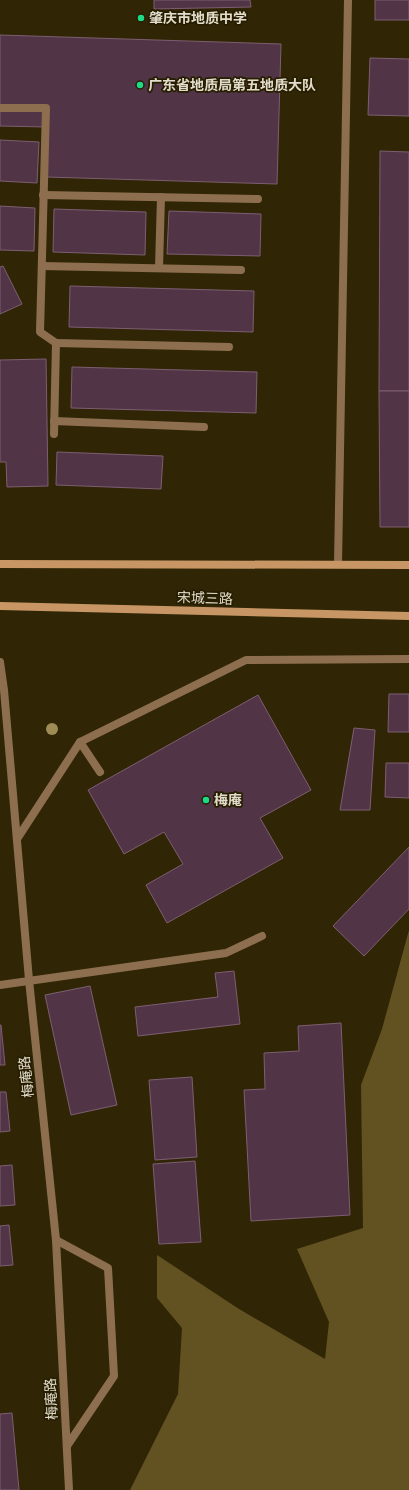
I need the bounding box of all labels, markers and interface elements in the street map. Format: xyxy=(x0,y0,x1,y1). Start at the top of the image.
place label: 肇庆市地质中学 xyxy=(149,10,247,26)
marker: 肇庆市地质中学 xyxy=(136,13,146,23)
place label: 广东省地质局第五地质大队 xyxy=(148,77,316,93)
marker: 广东省地质局第五地质大队 xyxy=(135,80,145,90)
street label: 宋城三路 xyxy=(177,589,233,607)
place label: 梅庵 xyxy=(214,792,242,808)
marker: 梅庵 xyxy=(201,795,211,805)
street label: 梅庵路 xyxy=(16,1055,36,1099)
street label: 梅庵路 xyxy=(42,1378,60,1420)

